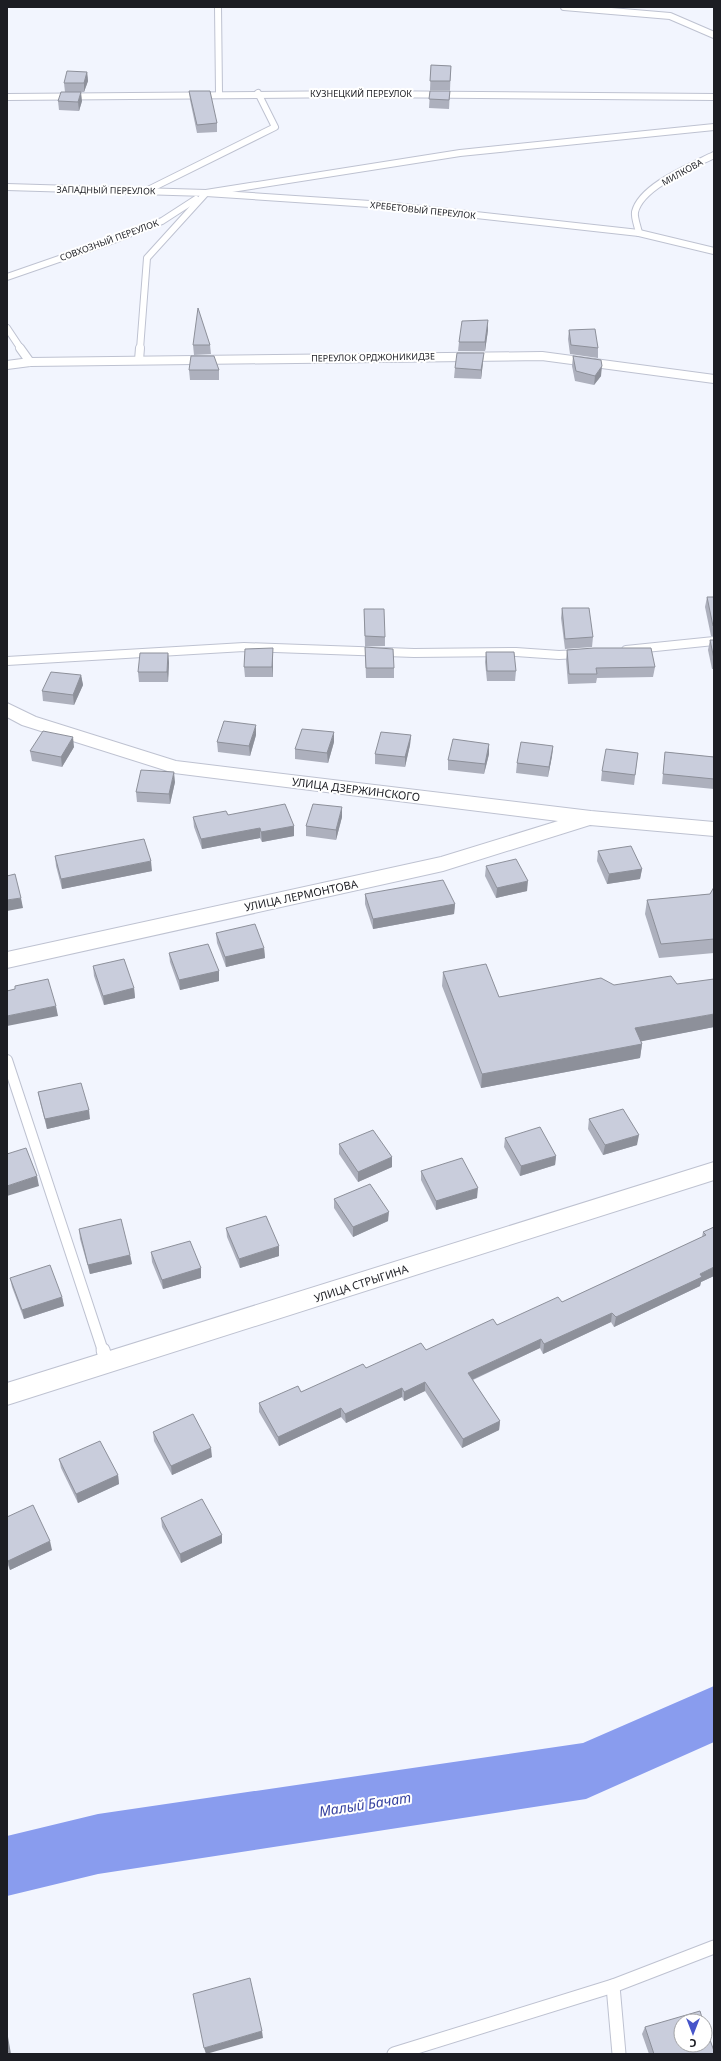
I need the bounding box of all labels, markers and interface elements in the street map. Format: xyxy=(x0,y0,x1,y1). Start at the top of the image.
street label: КУЗНЕЦКИЙ ПЕРЕУЛОК xyxy=(310,87,412,100)
street label: МИЛКОВА xyxy=(659,155,705,189)
street label: ЗАПАДНЫЙ ПЕРЕУЛОК xyxy=(56,183,156,197)
street label: ХРЕБЕТОВЫЙ ПЕРЕУЛОК xyxy=(370,198,477,222)
street label: СОВХОЗНЫЙ ПЕРЕУЛОК xyxy=(58,216,161,264)
street label: ПЕРЕУЛОК ОРДЖОНИКИДЗЕ xyxy=(311,349,435,365)
street label: УЛИЦА ДЗЕРЖИНСКОГО xyxy=(291,774,421,804)
street label: УЛИЦА ЛЕРМОНТОВА xyxy=(243,875,360,914)
street label: УЛИЦА СТРЫГИНА xyxy=(312,1260,411,1305)
water label: Малый Бачат xyxy=(318,1787,412,1821)
north arrow xyxy=(673,2013,713,2053)
text: С xyxy=(689,2036,697,2051)

